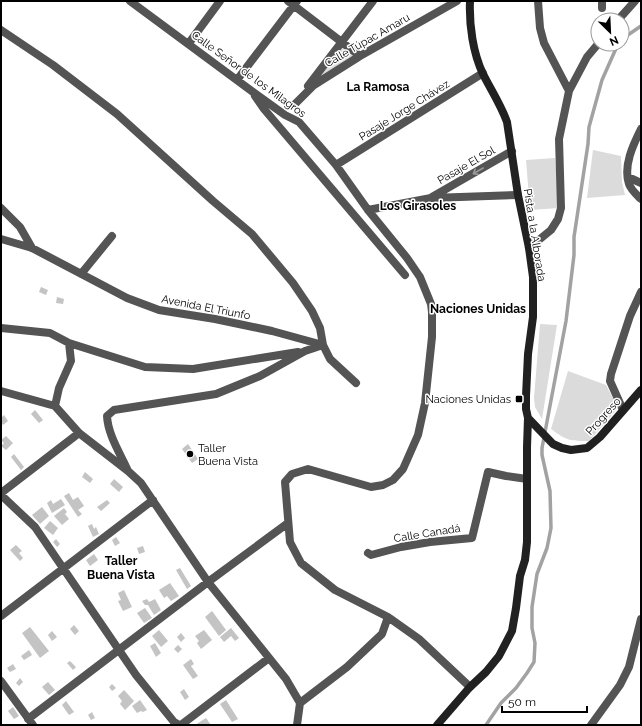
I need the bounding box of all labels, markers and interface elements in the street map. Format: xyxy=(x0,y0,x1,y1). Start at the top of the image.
street label: Calle Túpac Amaru xyxy=(322,11,412,70)
north arrow xyxy=(590,12,630,52)
street label: Calle Señor de los Milagros xyxy=(189,28,309,120)
text: N xyxy=(607,33,620,48)
street label: Pasaje Jorge Chávez xyxy=(357,77,452,144)
district label: La Ramosa xyxy=(347,80,410,94)
street label: Pasaje El Sol xyxy=(435,144,497,187)
one-way arrow xyxy=(472,167,484,175)
street label: Pista a la Alborada xyxy=(521,188,548,282)
district label: Los Girasoles xyxy=(380,199,456,213)
street label: Avenida El Triunfo xyxy=(160,292,252,323)
district label: Naciones Unidas xyxy=(430,302,526,316)
place label: Naciones Unidas xyxy=(425,393,511,406)
marker: Naciones Unidas xyxy=(514,394,524,404)
street label: Progreso xyxy=(583,395,624,438)
place label: Taller Buena Vista xyxy=(198,442,258,468)
marker: Taller Buena Vista xyxy=(185,449,195,459)
street label: Calle Canadá xyxy=(393,522,461,545)
district label: Taller Buena Vista xyxy=(87,554,155,582)
scale bar xyxy=(502,688,587,714)
text: 50 m xyxy=(508,695,536,709)

